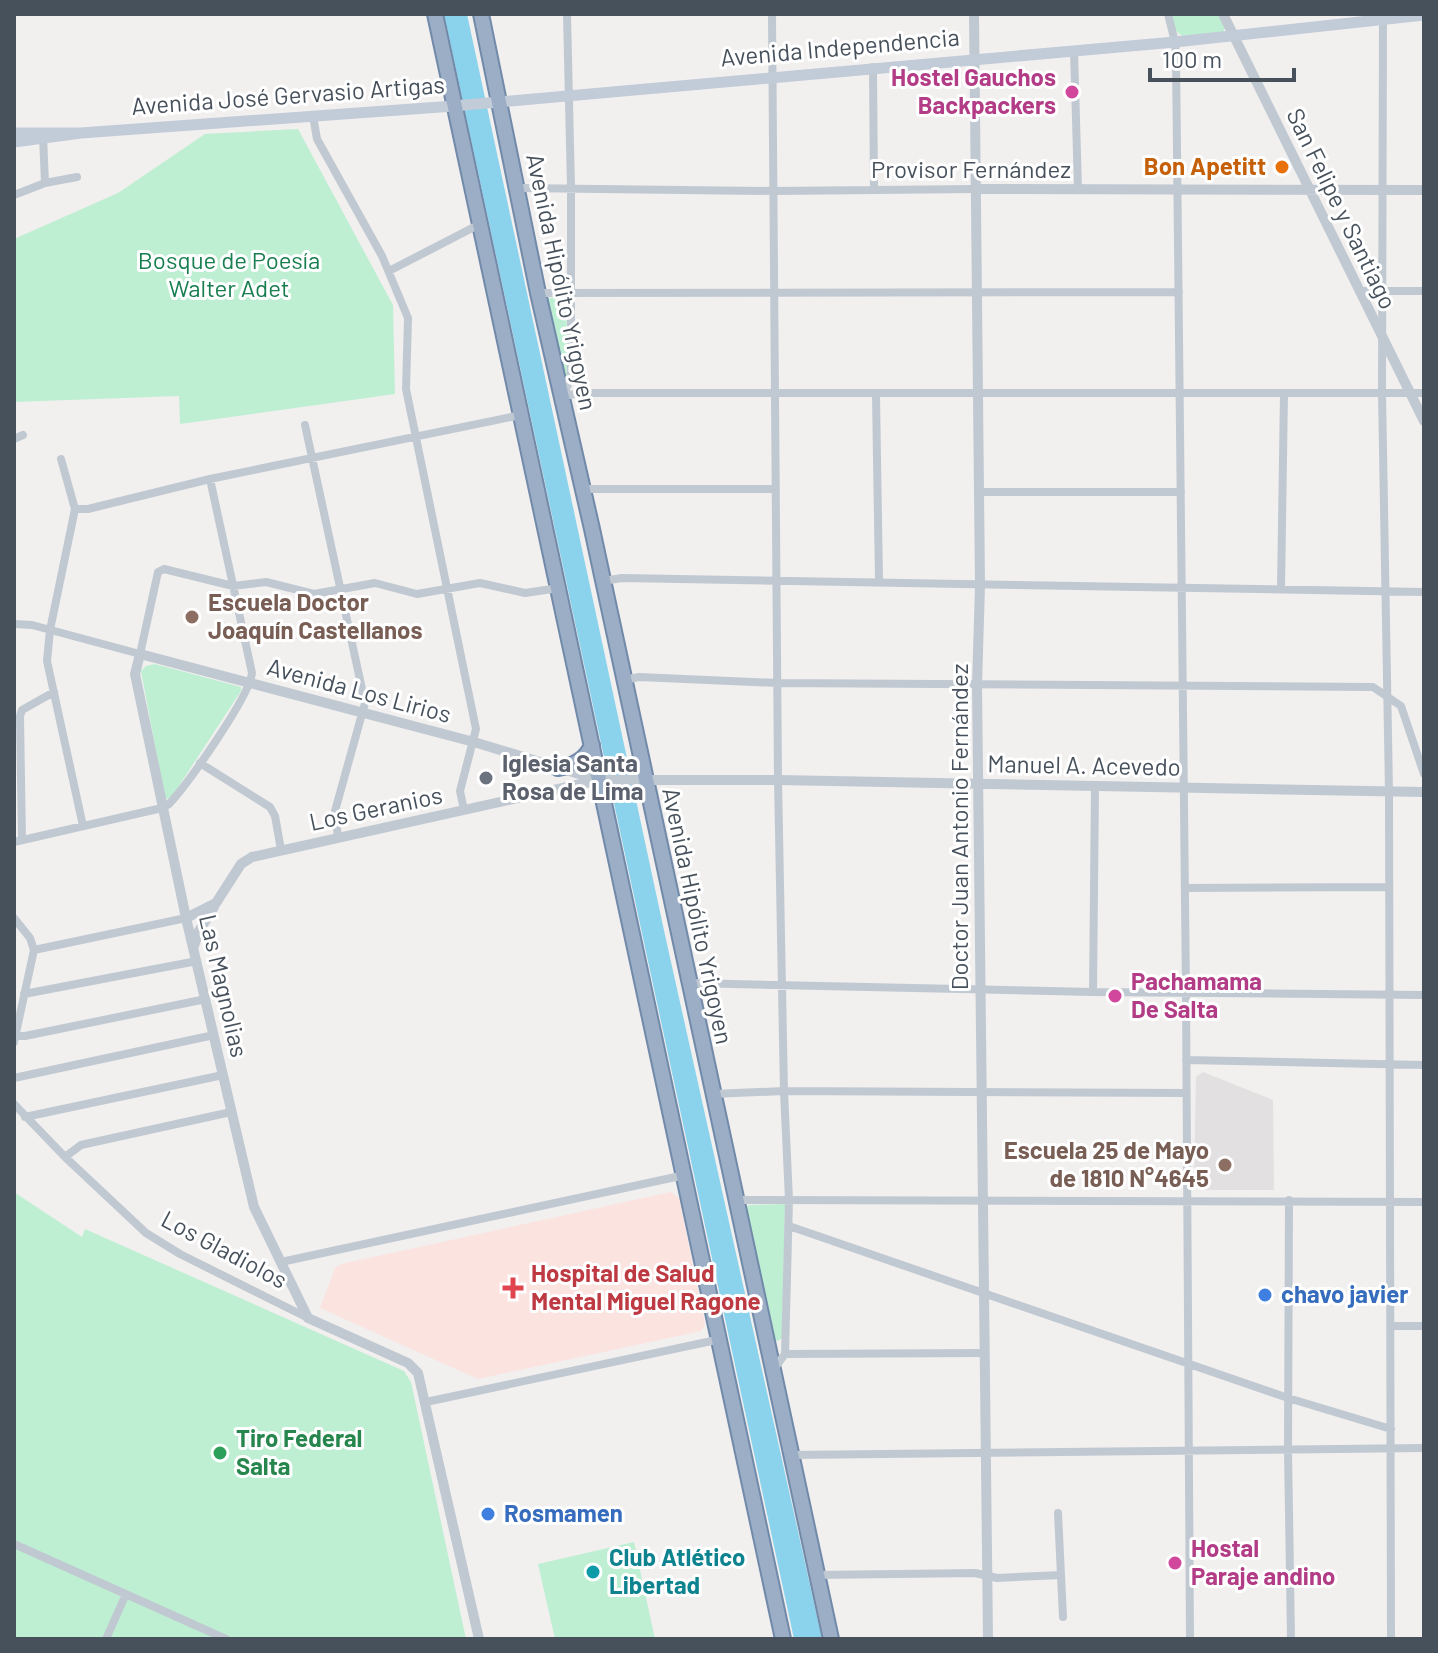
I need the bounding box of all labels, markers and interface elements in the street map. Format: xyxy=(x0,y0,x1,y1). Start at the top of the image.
street label: Avenida Independencia xyxy=(719,22,961,71)
scale bar xyxy=(1150,32,1294,82)
text: 100 m xyxy=(1162,44,1222,73)
place label: Hostel Gauchos Backpackers xyxy=(891,62,1056,119)
street label: Avenida José Gervasio Artigas xyxy=(130,69,446,120)
marker: Hostel Gauchos Backpackers xyxy=(1063,83,1081,101)
street label: San Felipe y Santiago xyxy=(1281,103,1404,313)
street label: Avenida Hipólito Yrigoyen xyxy=(521,151,604,413)
place label: Bon Apetitt xyxy=(1144,151,1266,180)
street label: Provisor Fernández xyxy=(871,154,1071,183)
marker: Bon Apetitt xyxy=(1273,158,1291,176)
park label: Bosque de Poesía Walter Adet xyxy=(138,245,320,302)
place label: Escuela Doctor Joaquín Castellanos xyxy=(208,587,423,644)
marker: Escuela Doctor Joaquín Castellanos xyxy=(183,608,201,626)
street label: Avenida Los Lirios xyxy=(264,651,455,728)
street label: Doctor Juan Antonio Fernández xyxy=(944,664,973,990)
place label: Iglesia Santa Rosa de Lima xyxy=(502,748,644,805)
street label: Manuel A. Acevedo xyxy=(987,748,1181,781)
marker: Iglesia Santa Rosa de Lima xyxy=(477,769,495,787)
street label: Los Geranios xyxy=(307,779,445,836)
street label: Avenida Hipólito Yrigoyen xyxy=(657,785,740,1047)
street label: Las Magnolias xyxy=(194,911,255,1060)
place label: Pachamama De Salta xyxy=(1131,966,1262,1023)
marker: Pachamama De Salta xyxy=(1106,987,1124,1005)
place label: Escuela 25 de Mayo de 1810 N°4645 xyxy=(1004,1135,1209,1192)
marker: Escuela 25 de Mayo de 1810 N°4645 xyxy=(1216,1156,1234,1174)
street label: Los Gladiolos xyxy=(157,1203,292,1294)
place label: Hospital de Salud Mental Miguel Ragone xyxy=(531,1258,761,1315)
marker: Hospital de Salud Mental Miguel Ragone xyxy=(502,1277,524,1299)
place label: chavo javier xyxy=(1281,1279,1409,1308)
marker: chavo javier xyxy=(1256,1286,1274,1304)
place label: Tiro Federal Salta xyxy=(236,1423,362,1480)
marker: Tiro Federal Salta xyxy=(211,1444,229,1462)
place label: Rosmamen xyxy=(504,1498,623,1527)
marker: Rosmamen xyxy=(479,1505,497,1523)
place label: Hostal Paraje andino xyxy=(1191,1533,1335,1590)
place label: Club Atlético Libertad xyxy=(609,1542,745,1599)
marker: Hostal Paraje andino xyxy=(1166,1554,1184,1572)
marker: Club Atlético Libertad xyxy=(584,1563,602,1581)

